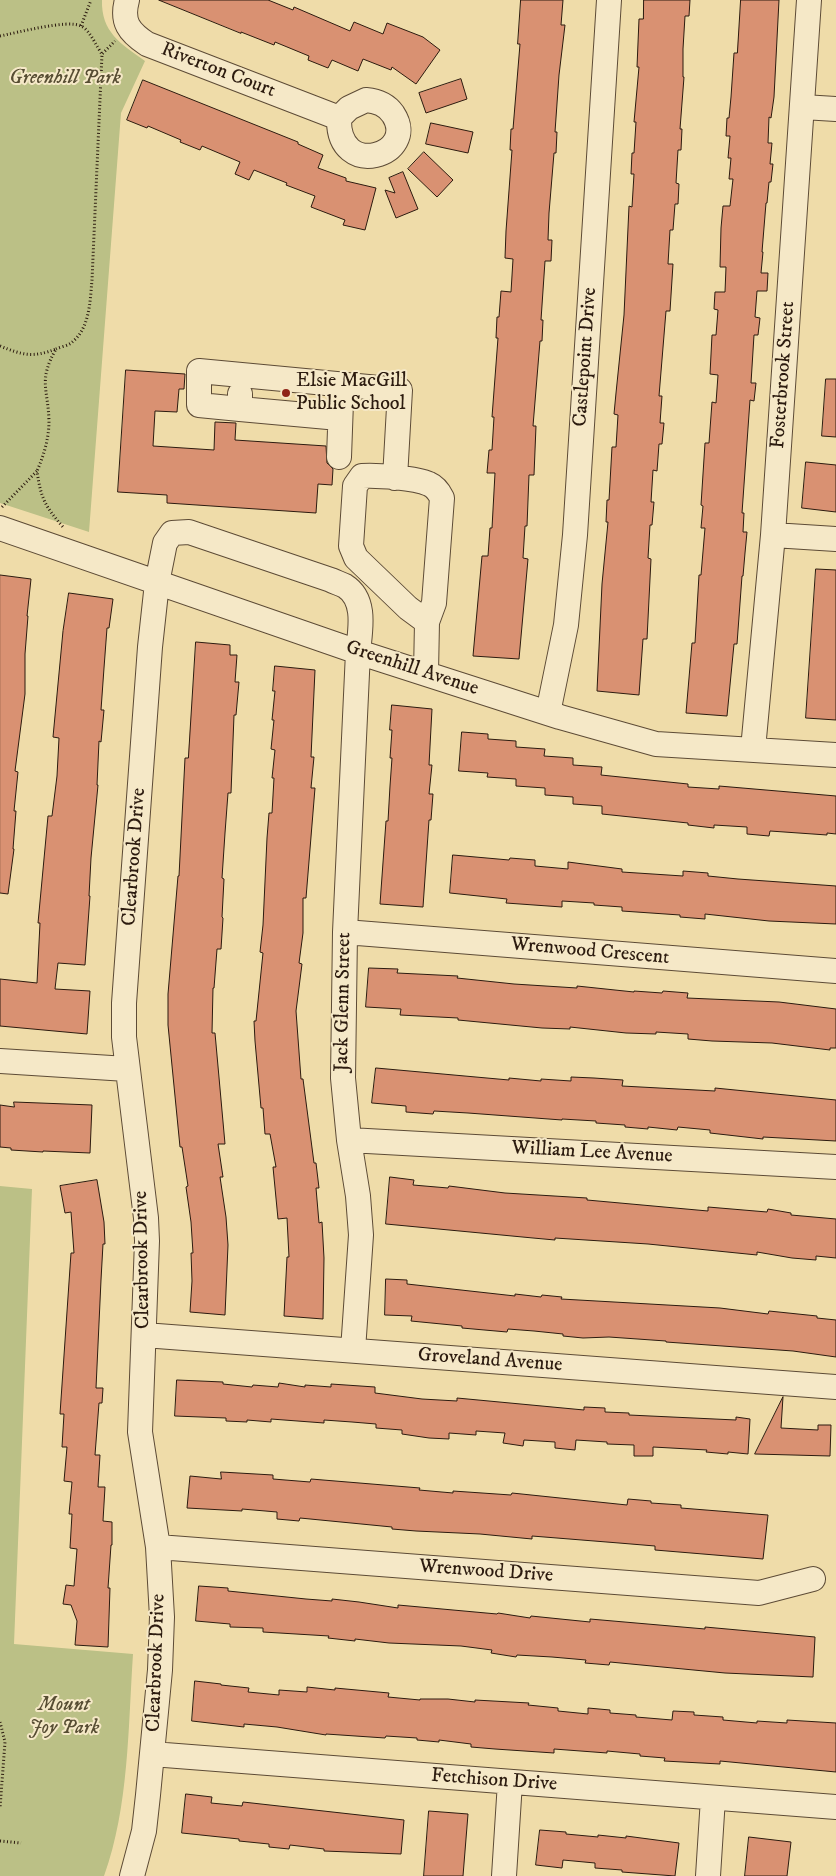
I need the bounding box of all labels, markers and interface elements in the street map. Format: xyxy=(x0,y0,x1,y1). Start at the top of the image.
street label: Riverton Court xyxy=(158,38,278,104)
park label: Greenhill Park xyxy=(9,67,121,91)
street label: Castlepoint Drive xyxy=(569,287,603,427)
street label: Fosterbrook Street xyxy=(767,300,801,450)
place label: Elsie MacGill Public School xyxy=(296,370,407,417)
marker: Elsie MacGill Public School xyxy=(280,387,292,399)
street label: Greenhill Avenue xyxy=(343,636,481,702)
street label: Clearbrook Drive xyxy=(118,787,152,927)
street label: Jack Glenn Street xyxy=(331,932,357,1072)
street label: Wrenwood Crescent xyxy=(510,933,670,971)
street label: William Lee Avenue xyxy=(511,1137,673,1169)
street label: Clearbrook Drive xyxy=(130,1191,156,1329)
street label: Groveland Avenue xyxy=(417,1344,563,1378)
street label: Wrenwood Drive xyxy=(418,1555,554,1589)
street label: Clearbrook Drive xyxy=(143,1593,171,1733)
park label: Mount Joy Park xyxy=(29,1694,99,1741)
street label: Fetchison Drive xyxy=(430,1765,558,1797)

